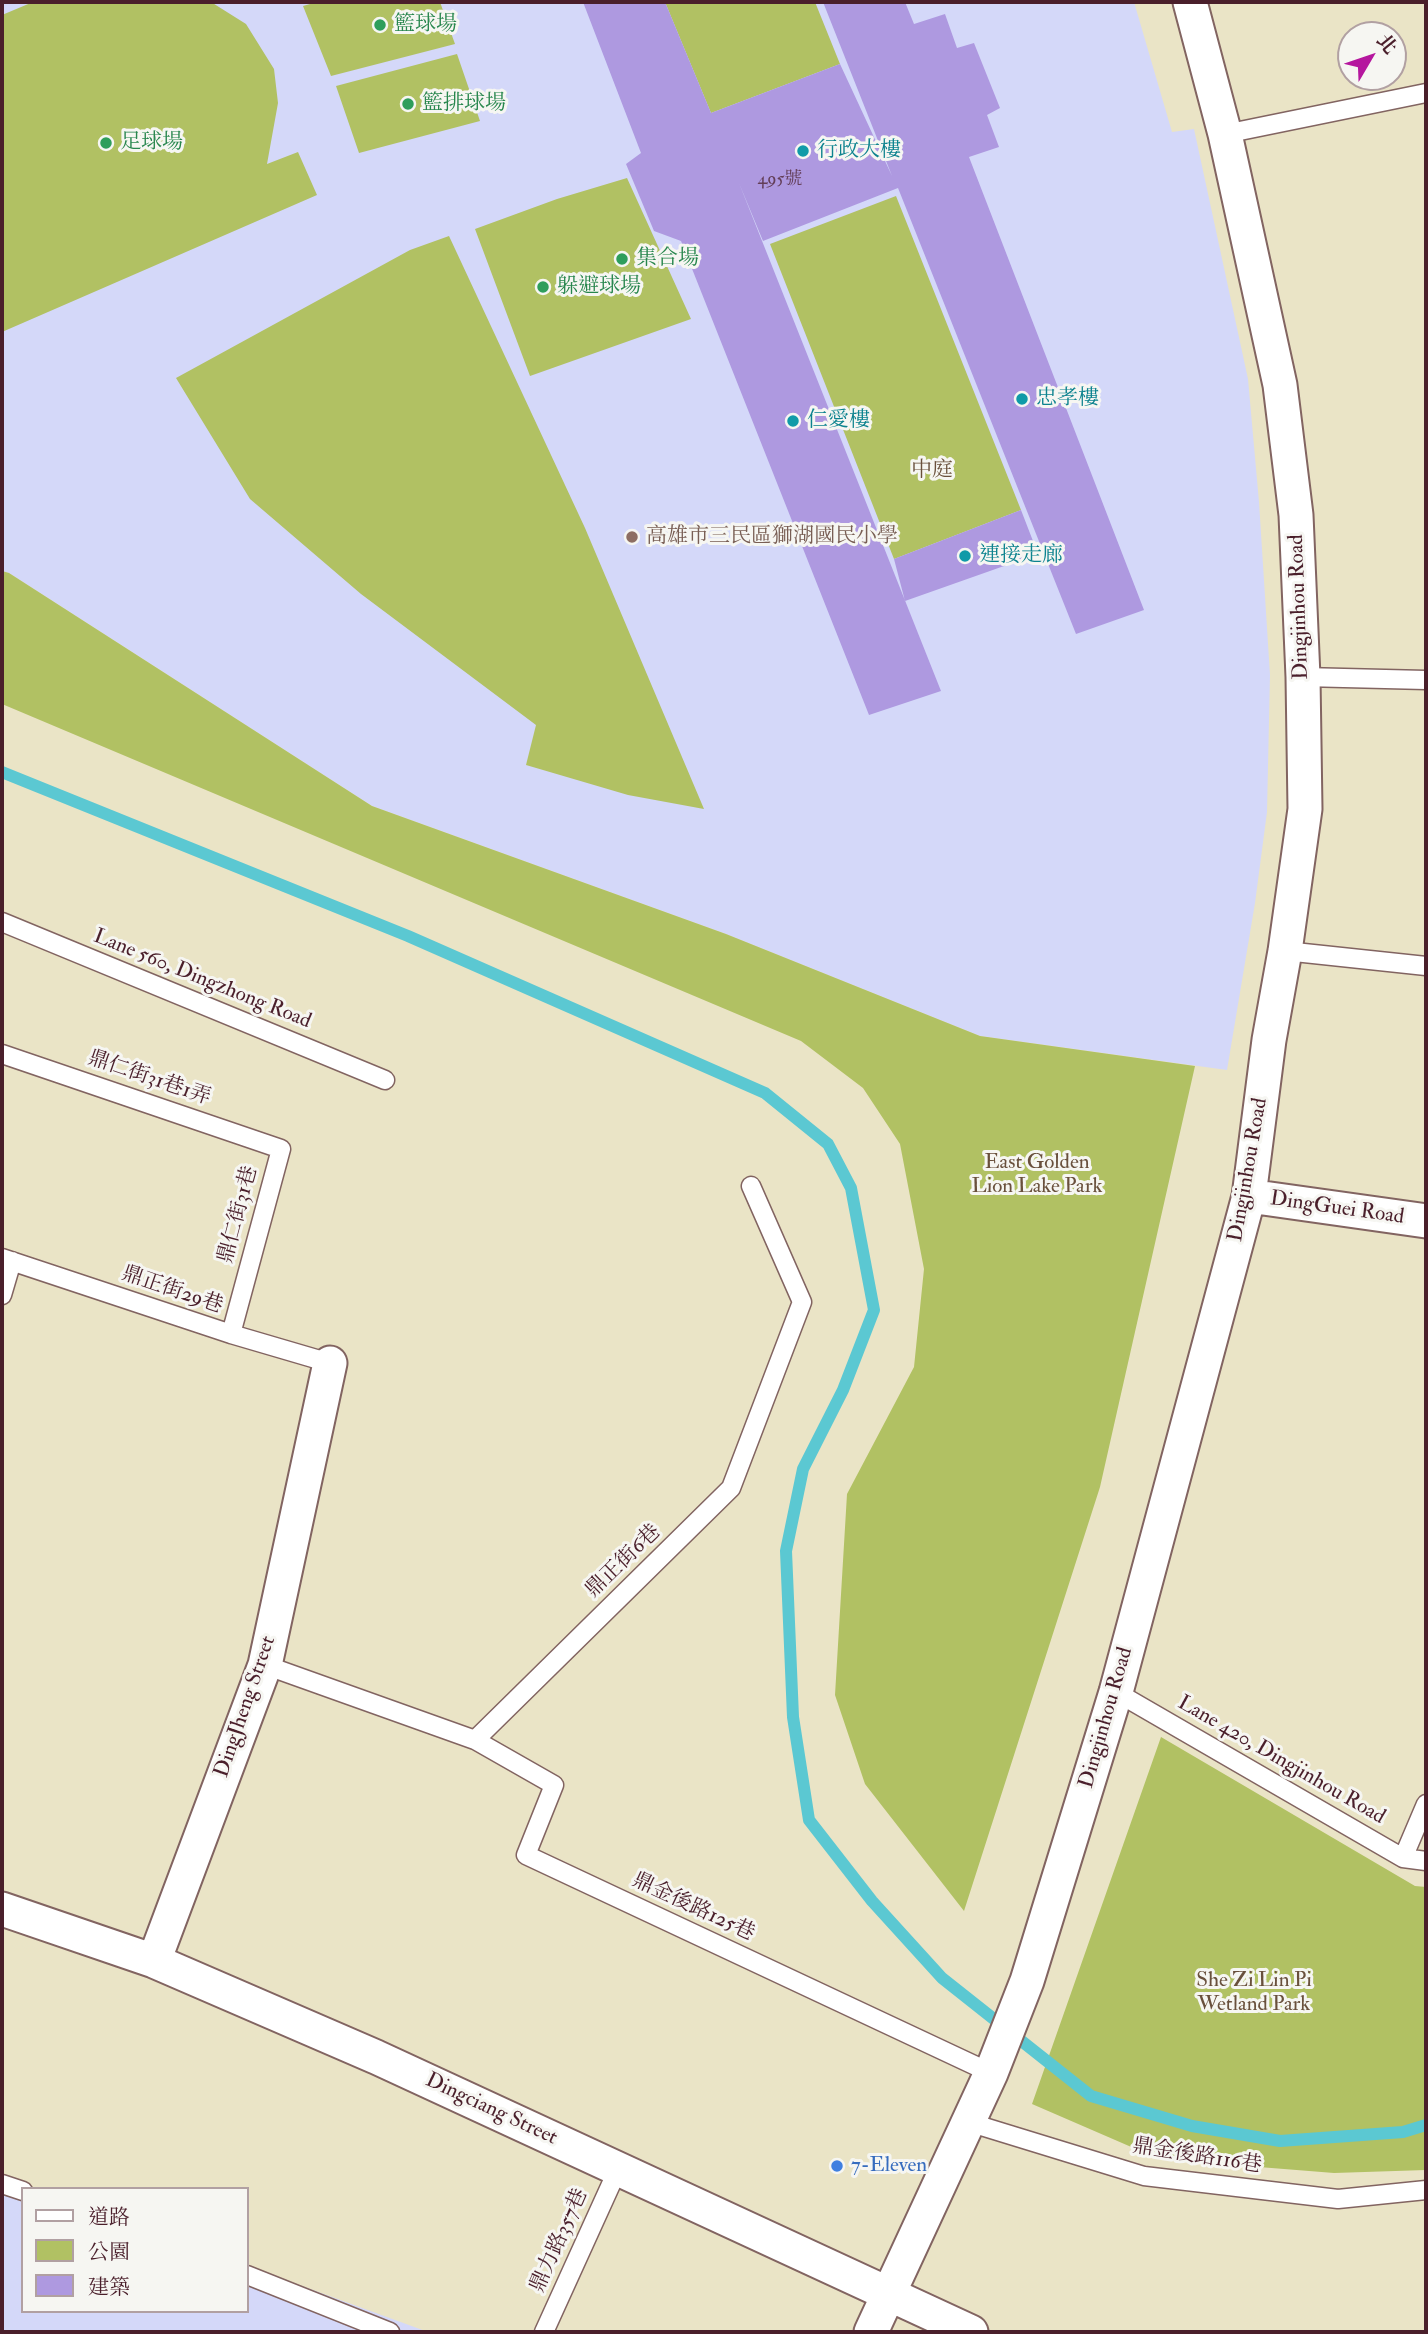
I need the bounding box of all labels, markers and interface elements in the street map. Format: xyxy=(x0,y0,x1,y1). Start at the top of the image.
place label: 籃球場 xyxy=(394,12,457,38)
marker: 籃球場 xyxy=(372,17,388,33)
north arrow xyxy=(1337,21,1407,91)
text: 北 xyxy=(1371,29,1402,59)
place label: 籃排球場 xyxy=(422,91,506,117)
marker: 籃排球場 xyxy=(400,96,416,112)
place label: 足球場 xyxy=(120,130,183,156)
marker: 足球場 xyxy=(98,135,114,151)
place label: 行政大樓 xyxy=(817,138,901,164)
marker: 行政大樓 xyxy=(795,143,811,159)
house number: 495號 xyxy=(758,169,802,191)
place label: 集合場 xyxy=(636,246,699,272)
marker: 集合場 xyxy=(614,251,630,267)
place label: 躲避球場 xyxy=(557,274,641,300)
marker: 躲避球場 xyxy=(535,279,551,295)
place label: 忠孝樓 xyxy=(1036,386,1099,412)
marker: 忠孝樓 xyxy=(1014,391,1030,407)
place label: 仁愛樓 xyxy=(807,408,870,434)
marker: 仁愛樓 xyxy=(785,413,801,429)
park label: 中庭 xyxy=(911,458,953,484)
place label: 高雄市三民區獅湖國民小學 xyxy=(646,524,898,550)
marker: 高雄市三民區獅湖國民小學 xyxy=(624,529,640,545)
street label: Dingjinhou Road xyxy=(1285,534,1315,680)
place label: 連接走廊 xyxy=(979,543,1063,569)
marker: 連接走廊 xyxy=(957,548,973,564)
street label: Lane 560, Dingzhong Road xyxy=(89,925,315,1035)
street label: 鼎仁街31巷1弄 xyxy=(84,1046,214,1112)
street label: Dingjinhou Road xyxy=(1224,1096,1274,1244)
park label: East Golden Lion Lake Park xyxy=(971,1150,1103,1200)
street label: 鼎仁街31巷 xyxy=(214,1164,264,1266)
street label: DingGuei Road xyxy=(1268,1187,1406,1231)
street label: 鼎正街29巷 xyxy=(118,1262,226,1320)
street label: 鼎正街6巷 xyxy=(581,1520,667,1604)
street label: DingJheng Street xyxy=(210,1633,282,1781)
street label: Dingjinhou Road xyxy=(1075,1645,1139,1791)
street label: Lane 420, Dingjinhou Road xyxy=(1173,1691,1389,1831)
street label: 鼎金後路125巷 xyxy=(628,1869,758,1947)
park label: She Zi Lin Pi Wetland Park xyxy=(1196,1968,1312,2018)
street label: Dingciang Street xyxy=(421,2068,561,2152)
street label: 鼎金後路116巷 xyxy=(1131,2134,1263,2180)
place label: 7-Eleven xyxy=(851,2153,927,2179)
marker: 7-Eleven xyxy=(829,2158,845,2174)
street label: 鼎力路357巷 xyxy=(526,2185,594,2297)
legend xyxy=(21,2187,248,2313)
text: 道路 xyxy=(88,2204,130,2231)
text: 公園 xyxy=(88,2239,130,2266)
text: 建築 xyxy=(88,2274,130,2301)

